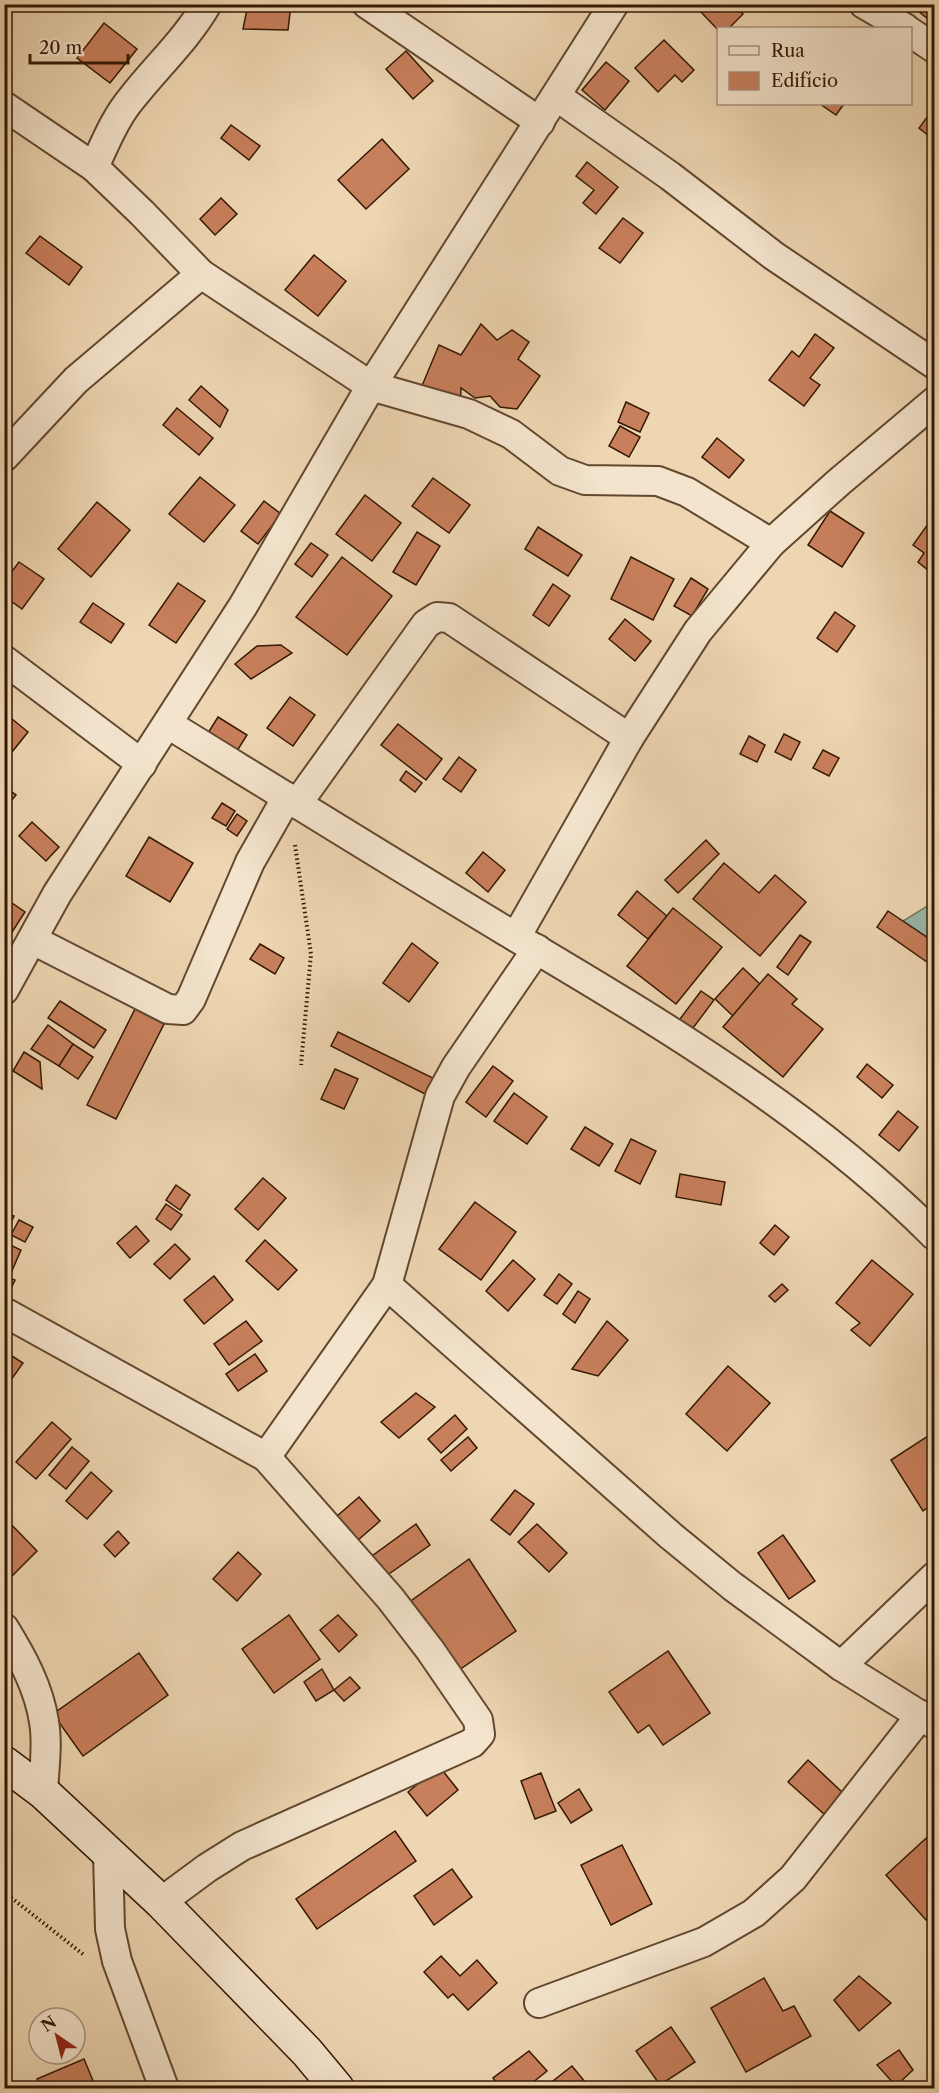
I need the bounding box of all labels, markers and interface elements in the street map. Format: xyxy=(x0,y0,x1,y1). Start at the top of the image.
scale bar xyxy=(30,27,128,65)
legend xyxy=(717,27,912,105)
text: 20 m xyxy=(39,37,83,59)
text: Rua xyxy=(771,40,805,62)
text: Edifício xyxy=(771,70,838,92)
north arrow xyxy=(27,2006,87,2066)
text: N xyxy=(37,2011,60,2036)

